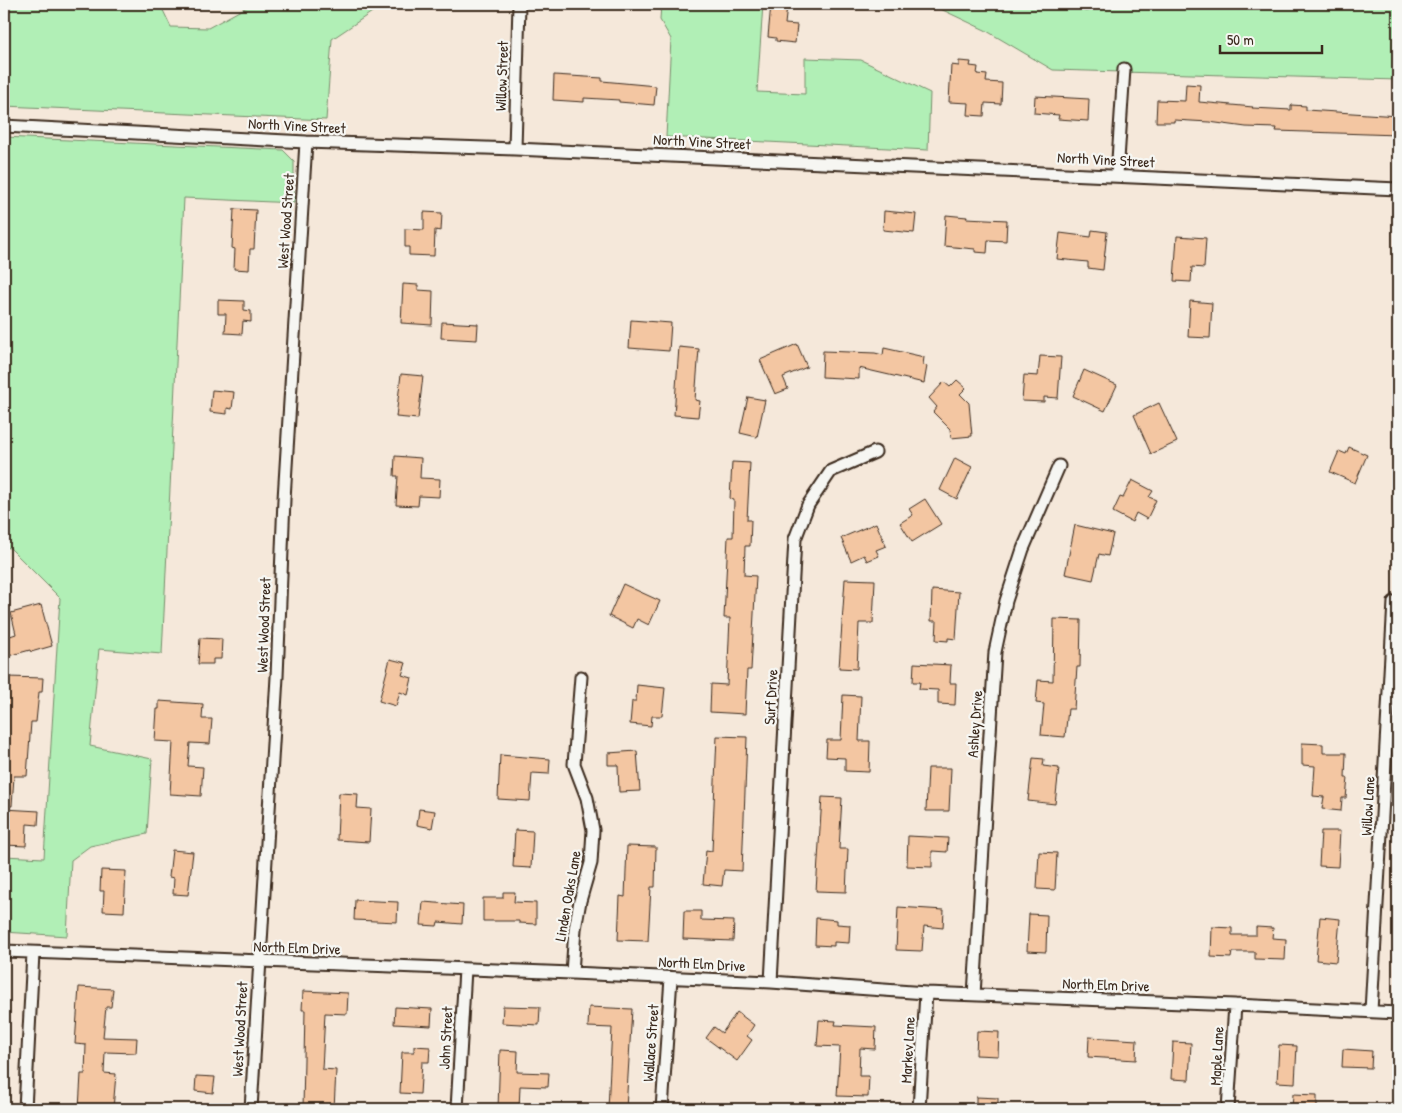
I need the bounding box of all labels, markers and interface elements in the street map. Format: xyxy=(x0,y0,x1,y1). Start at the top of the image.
scale bar xyxy=(1220,22,1322,54)
text: 50 m xyxy=(1227,29,1254,50)
street label: Willow Street xyxy=(490,40,513,112)
street label: North Vine Street xyxy=(248,112,347,139)
street label: North Vine Street xyxy=(653,128,752,155)
street label: North Vine Street xyxy=(1057,146,1156,173)
street label: West Wood Street xyxy=(272,172,299,269)
street label: West Wood Street xyxy=(251,576,276,673)
street label: Surf Drive xyxy=(759,669,782,725)
street label: Ashley Drive xyxy=(962,690,987,758)
street label: Willow Lane xyxy=(1355,776,1380,836)
street label: Linden Oaks Lane xyxy=(549,849,586,943)
street label: North Elm Drive xyxy=(253,935,341,960)
street label: North Elm Drive xyxy=(658,951,746,976)
street label: North Elm Drive xyxy=(1062,972,1150,997)
street label: West Wood Street xyxy=(227,980,253,1077)
street label: Wallace Street xyxy=(637,1003,664,1082)
street label: John Street xyxy=(433,1005,458,1070)
street label: Markev Lane xyxy=(895,1016,920,1084)
street label: Maple Lane xyxy=(1204,1026,1229,1086)

